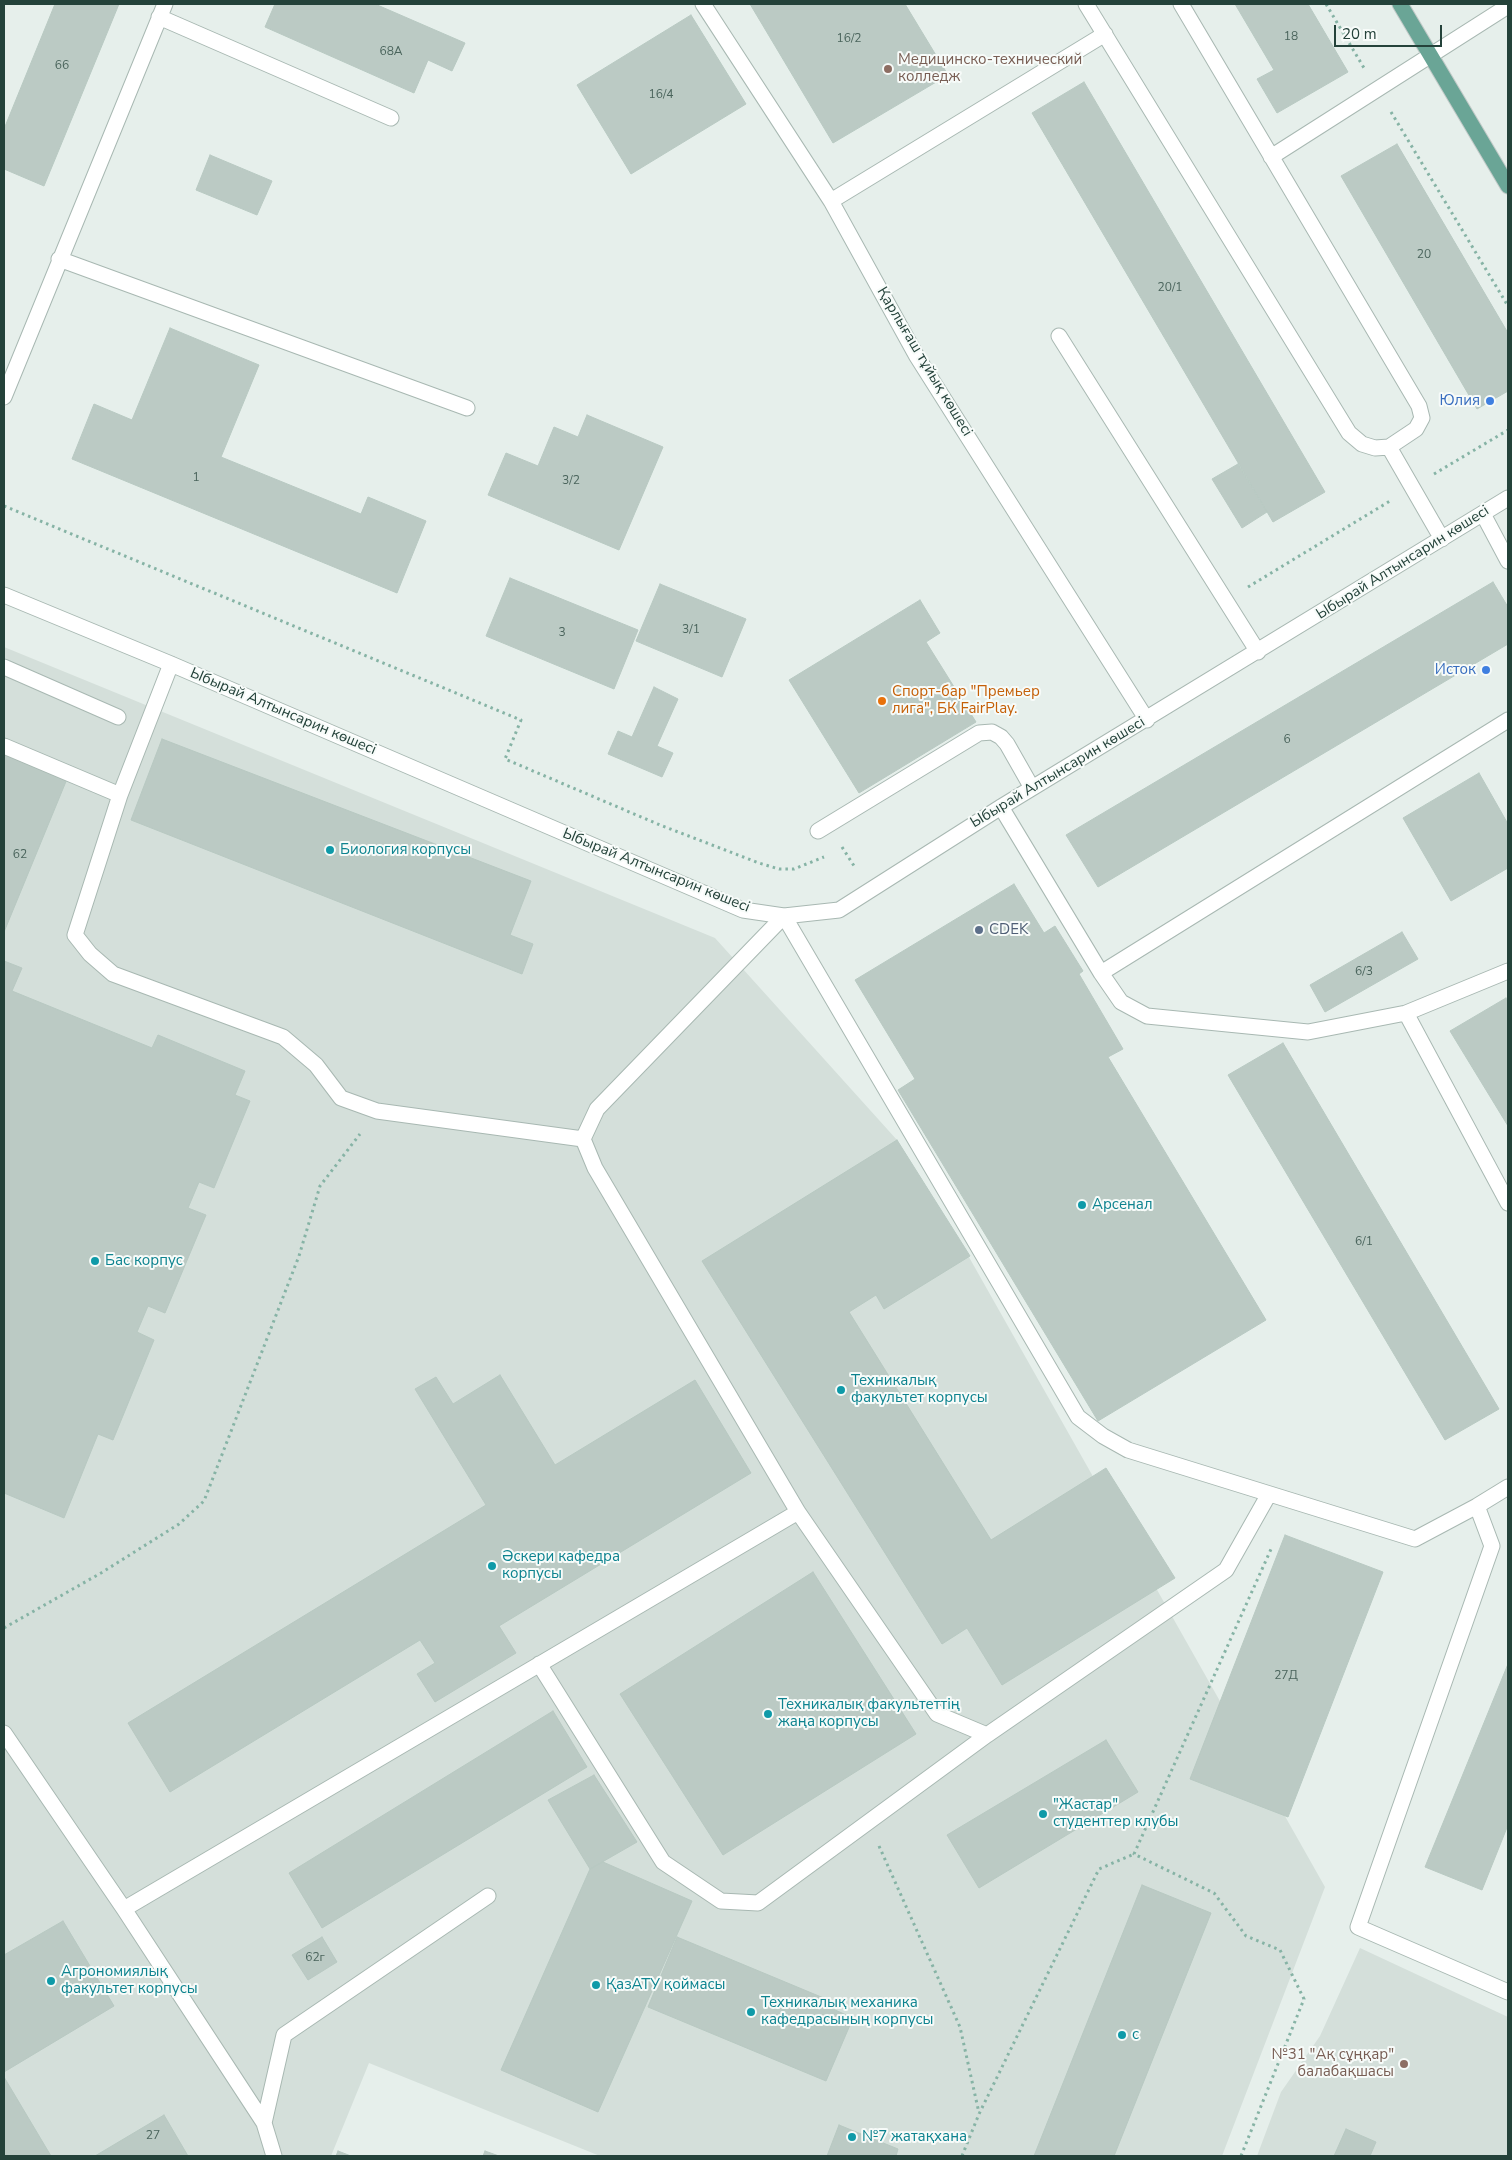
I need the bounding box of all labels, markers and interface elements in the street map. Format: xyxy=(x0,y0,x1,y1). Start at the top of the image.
scale bar xyxy=(1337,15,1444,47)
text: 20 m xyxy=(1342,24,1377,44)
house number: 18 xyxy=(1284,30,1298,44)
house number: 16/2 xyxy=(837,32,861,46)
house number: 68А xyxy=(379,45,403,59)
place label: Медицинско-технический колледж xyxy=(898,51,1082,86)
house number: 66 xyxy=(55,59,69,73)
marker: Медицинско-технический колледж xyxy=(882,63,894,75)
house number: 16/4 xyxy=(649,88,673,102)
house number: 20 xyxy=(1417,248,1431,262)
house number: 20/1 xyxy=(1158,281,1182,295)
street label: Қарлығаш тұйық көшесі xyxy=(872,284,976,440)
place label: Юлия xyxy=(1440,392,1480,410)
marker: Юлия xyxy=(1484,395,1496,407)
house number: 1 xyxy=(192,471,200,485)
house number: 3/2 xyxy=(562,474,580,488)
street label: Ыбырай Алтынсарин көшесі xyxy=(1313,502,1493,624)
house number: 3/1 xyxy=(682,623,700,637)
house number: 3 xyxy=(558,626,566,640)
place label: Исток xyxy=(1435,661,1476,679)
marker: Исток xyxy=(1480,664,1492,676)
street label: Ыбырай Алтынсарин көшесі xyxy=(187,665,379,759)
place label: Спорт-бар "Премьер лига", БК FairPlay. xyxy=(892,683,1040,718)
marker: Спорт-бар "Премьер лига", БК FairPlay. xyxy=(876,695,888,707)
street label: Ыбырай Алтынсарин көшесі xyxy=(967,714,1149,832)
house number: 6 xyxy=(1283,733,1291,747)
street label: Ыбырай Алтынсарин көшесі xyxy=(560,825,752,917)
place label: Биология корпусы xyxy=(340,841,471,859)
marker: Биология корпусы xyxy=(324,844,336,856)
house number: 62 xyxy=(13,848,27,862)
place label: CDEK xyxy=(989,921,1028,939)
marker: CDEK xyxy=(973,924,985,936)
house number: 6/3 xyxy=(1355,965,1373,979)
place label: Арсенал xyxy=(1092,1196,1153,1214)
marker: Арсенал xyxy=(1076,1199,1088,1211)
house number: 6/1 xyxy=(1355,1235,1373,1249)
place label: Бас корпус xyxy=(105,1252,183,1270)
marker: Бас корпус xyxy=(89,1255,101,1267)
place label: Техникалық факультет корпусы xyxy=(851,1372,988,1407)
marker: Техникалық факультет корпусы xyxy=(835,1384,847,1396)
place label: Әскери кафедра корпусы xyxy=(502,1548,620,1583)
marker: Әскери кафедра корпусы xyxy=(486,1560,498,1572)
house number: 27Д xyxy=(1274,1669,1298,1683)
place label: Техникалық факультеттің жаңа корпусы xyxy=(778,1696,960,1731)
marker: Техникалық факультеттің жаңа корпусы xyxy=(762,1708,774,1720)
place label: "Жастар" студенттер клубы xyxy=(1053,1796,1178,1831)
marker: "Жастар" студенттер клубы xyxy=(1037,1808,1049,1820)
house number: 62г xyxy=(305,1951,325,1965)
place label: Агрономиялық факультет корпусы xyxy=(61,1963,198,1998)
marker: Агрономиялық факультет корпусы xyxy=(45,1975,57,1987)
place label: ҚазАТУ қоймасы xyxy=(606,1976,726,1994)
marker: ҚазАТУ қоймасы xyxy=(590,1979,602,1991)
place label: Техникалық механика кафедрасының корпусы xyxy=(761,1994,933,2029)
marker: Техникалық механика кафедрасының корпусы xyxy=(745,2006,757,2018)
place label: с xyxy=(1132,2026,1139,2044)
marker: с xyxy=(1116,2029,1128,2041)
place label: №31 "Ақ сұңқар" балабақшасы xyxy=(1272,2046,1394,2081)
marker: №31 "Ақ сұңқар" балабақшасы xyxy=(1398,2058,1410,2070)
place label: №7 жатақхана xyxy=(862,2128,967,2146)
house number: 27 xyxy=(146,2129,160,2143)
marker: №7 жатақхана xyxy=(846,2131,858,2143)

